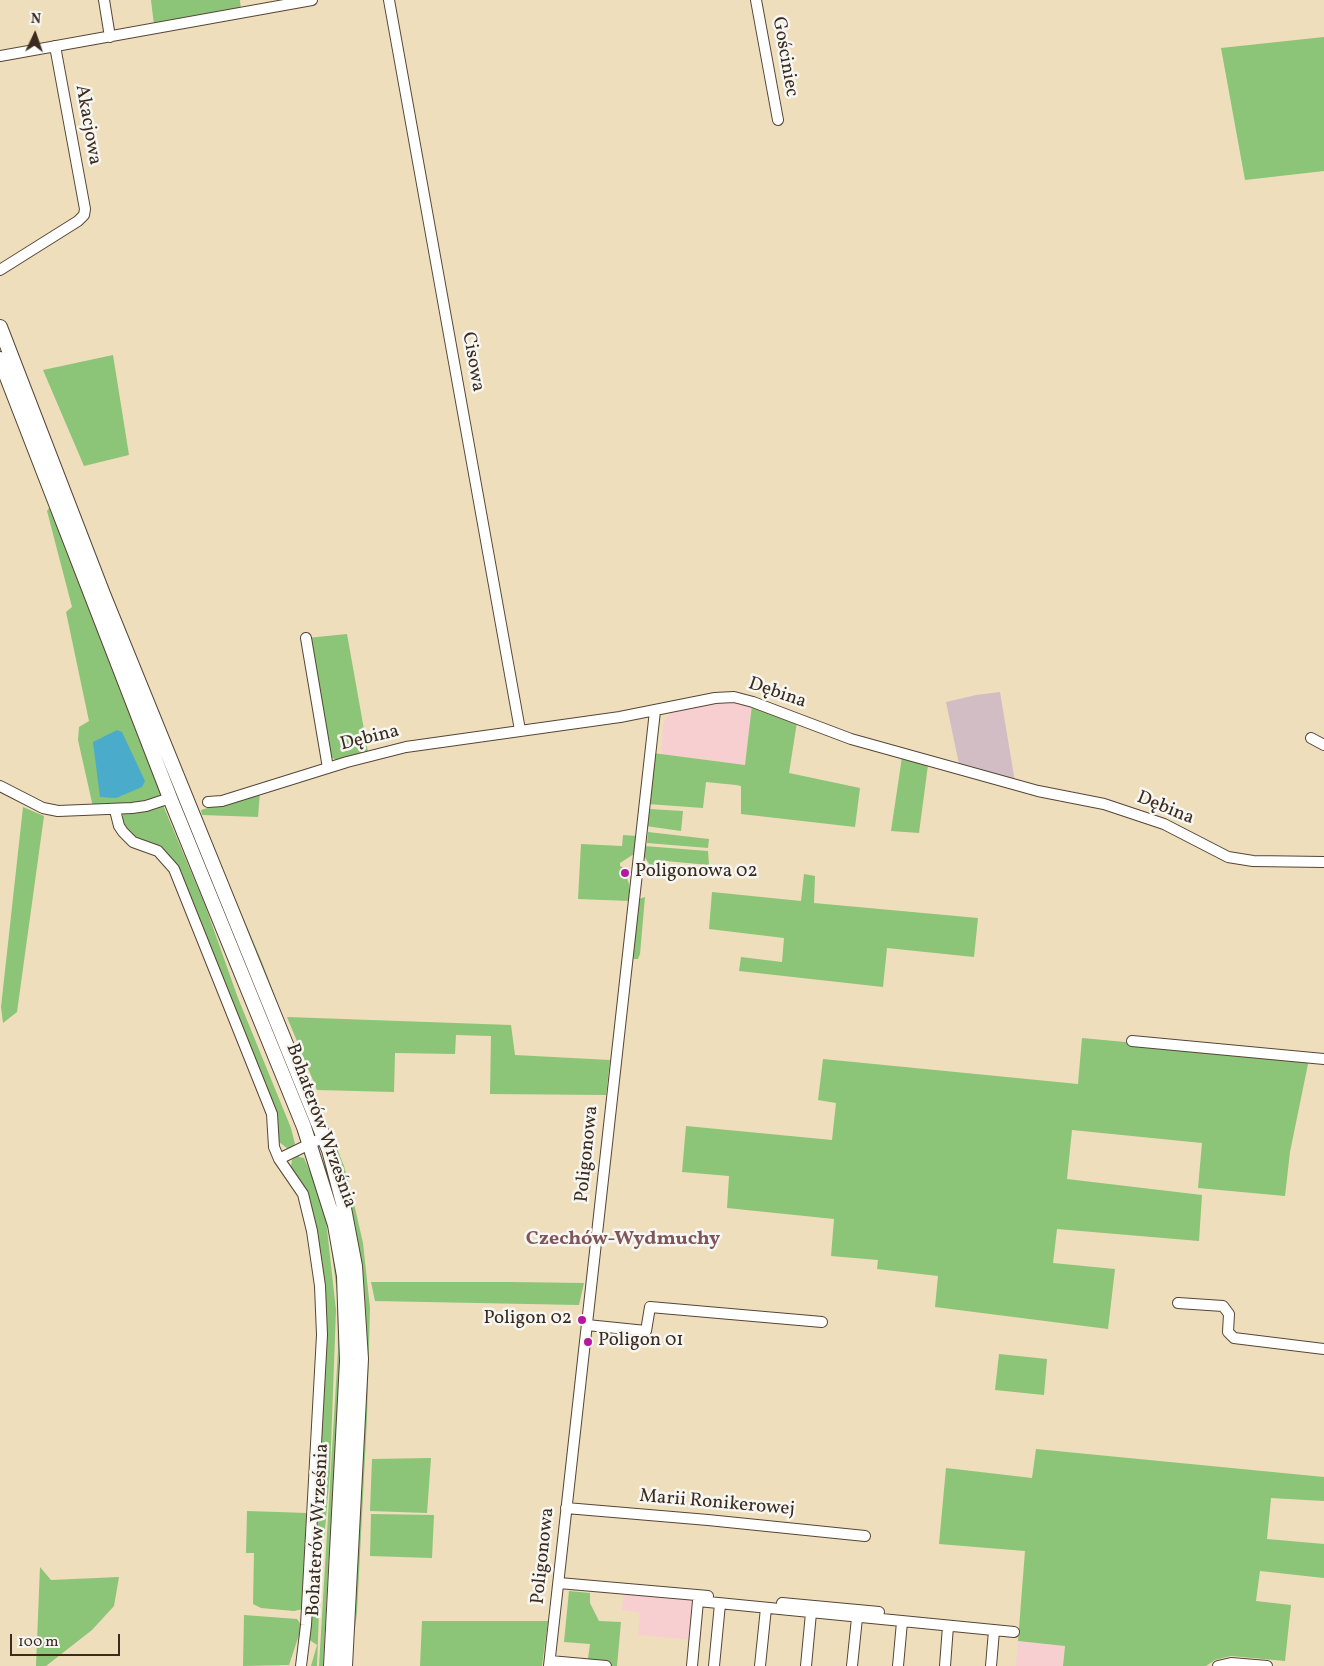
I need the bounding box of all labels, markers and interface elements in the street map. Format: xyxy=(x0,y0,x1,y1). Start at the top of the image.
north arrow xyxy=(10,10,60,60)
text: N xyxy=(30,10,41,29)
street label: Gościniec xyxy=(766,15,802,99)
street label: Akacjowa xyxy=(69,83,105,167)
street label: Cisowa xyxy=(456,330,488,394)
street label: Dębina xyxy=(745,673,809,715)
street label: Dębina xyxy=(338,721,402,757)
street label: Dębina xyxy=(1133,787,1197,831)
place label: Poligonowa 02 xyxy=(635,862,758,884)
marker: Poligonowa 02 xyxy=(619,867,631,879)
street label: Bohaterów Września xyxy=(280,1041,360,1211)
street label: Poligonowa xyxy=(572,1104,604,1204)
district label: Czechów-Wydmuchy xyxy=(526,1228,720,1252)
place label: Poligon 02 xyxy=(483,1309,572,1331)
marker: Poligon 02 xyxy=(576,1314,588,1326)
place label: Poligon 01 xyxy=(598,1331,684,1353)
marker: Poligon 01 xyxy=(582,1336,594,1348)
street label: Bohaterów Września xyxy=(303,1443,335,1617)
street label: Marii Ronikerowej xyxy=(638,1486,796,1522)
street label: Poligonowa xyxy=(528,1506,560,1606)
scale bar xyxy=(12,1624,122,1656)
text: 100 m xyxy=(18,1632,58,1653)

